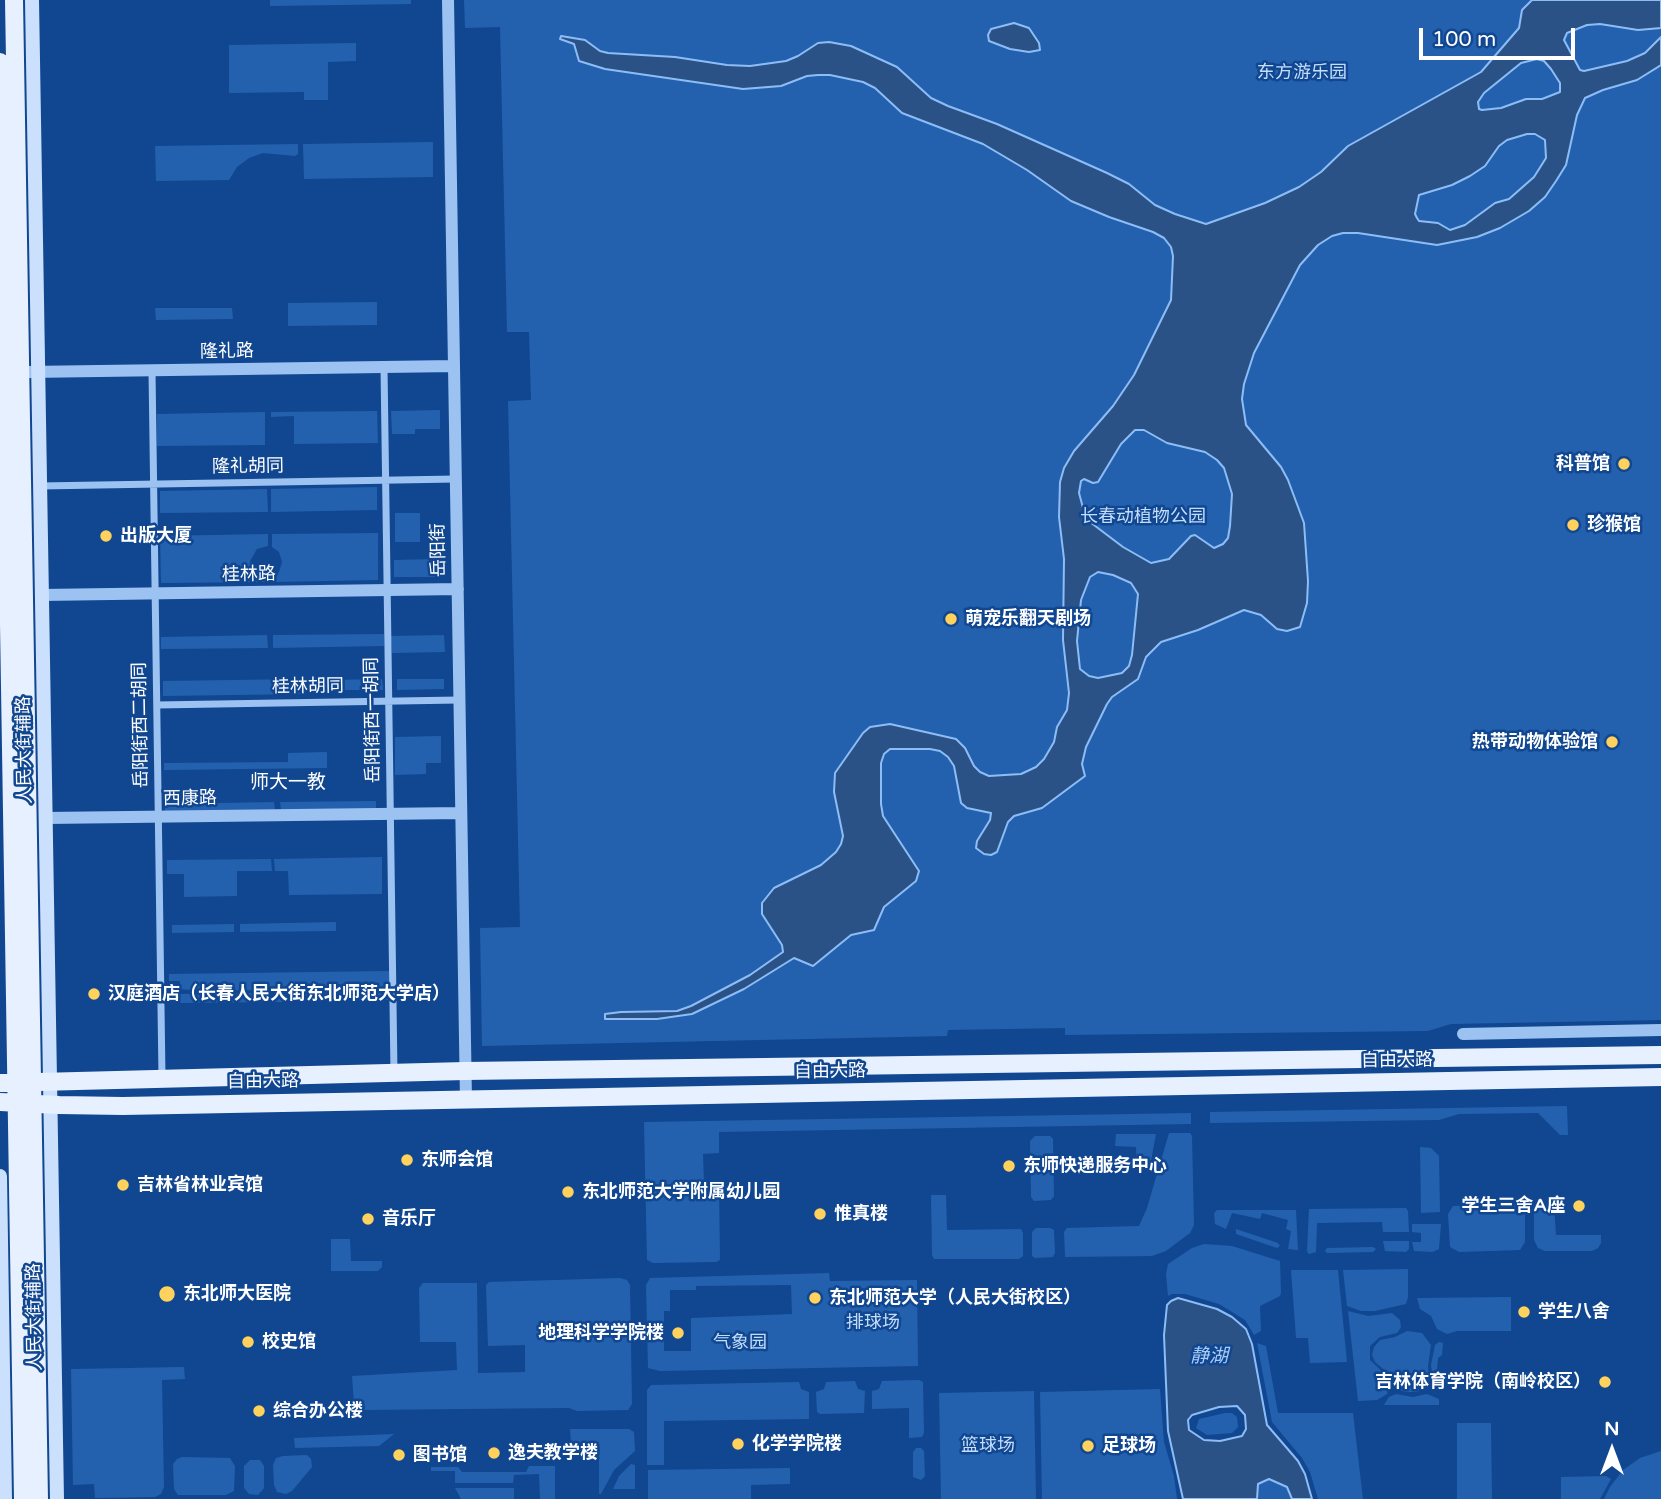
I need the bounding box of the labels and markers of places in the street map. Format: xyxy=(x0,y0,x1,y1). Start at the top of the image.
place label: 科普馆 xyxy=(1556,453,1610,475)
marker: 科普馆 xyxy=(1616,456,1632,472)
place label: 珍猴馆 xyxy=(1587,514,1641,536)
marker: 珍猴馆 xyxy=(1565,517,1581,533)
place label: 出版大厦 xyxy=(120,525,192,547)
marker: 出版大厦 xyxy=(98,528,114,544)
place label: 萌宠乐翻天剧场 xyxy=(965,608,1091,630)
marker: 萌宠乐翻天剧场 xyxy=(943,611,959,627)
place label: 热带动物体验馆 xyxy=(1472,731,1598,753)
marker: 热带动物体验馆 xyxy=(1604,734,1620,750)
place label: 汉庭酒店（长春人民大街东北师范大学店） xyxy=(108,983,450,1005)
marker: 汉庭酒店（长春人民大街东北师范大学店） xyxy=(86,986,102,1002)
place label: 东师会馆 xyxy=(421,1149,493,1171)
marker: 东师会馆 xyxy=(399,1152,415,1168)
place label: 东师快递服务中心 xyxy=(1023,1155,1167,1177)
marker: 东师快递服务中心 xyxy=(1001,1158,1017,1174)
place label: 吉林省林业宾馆 xyxy=(137,1174,263,1196)
marker: 吉林省林业宾馆 xyxy=(115,1177,131,1193)
place label: 东北师范大学附属幼儿园 xyxy=(582,1181,780,1203)
marker: 东北师范大学附属幼儿园 xyxy=(560,1184,576,1200)
place label: 学生三舍A座 xyxy=(1462,1195,1565,1217)
marker: 学生三舍A座 xyxy=(1571,1198,1587,1214)
place label: 惟真楼 xyxy=(834,1203,888,1225)
marker: 惟真楼 xyxy=(812,1206,828,1222)
place label: 音乐厅 xyxy=(382,1208,436,1230)
marker: 音乐厅 xyxy=(360,1211,376,1227)
place label: 东北师大医院 xyxy=(183,1283,291,1305)
marker: 东北师大医院 xyxy=(157,1284,177,1304)
place label: 东北师范大学（人民大街校区） xyxy=(829,1287,1081,1309)
marker: 东北师范大学（人民大街校区） xyxy=(807,1290,823,1306)
place label: 学生八舍 xyxy=(1538,1301,1610,1323)
marker: 学生八舍 xyxy=(1516,1304,1532,1320)
place label: 地理科学学院楼 xyxy=(538,1322,664,1344)
marker: 地理科学学院楼 xyxy=(670,1325,686,1341)
place label: 校史馆 xyxy=(262,1331,316,1353)
marker: 校史馆 xyxy=(240,1334,256,1350)
place label: 吉林体育学院（南岭校区） xyxy=(1375,1371,1591,1393)
marker: 吉林体育学院（南岭校区） xyxy=(1597,1374,1613,1390)
place label: 综合办公楼 xyxy=(273,1400,363,1422)
marker: 综合办公楼 xyxy=(251,1403,267,1419)
place label: 化学学院楼 xyxy=(752,1433,842,1455)
place label: 足球场 xyxy=(1102,1435,1156,1457)
marker: 化学学院楼 xyxy=(730,1436,746,1452)
marker: 足球场 xyxy=(1080,1438,1096,1454)
place label: 逸夫教学楼 xyxy=(508,1442,598,1464)
place label: 图书馆 xyxy=(413,1444,467,1466)
marker: 逸夫教学楼 xyxy=(486,1445,502,1461)
marker: 图书馆 xyxy=(391,1447,407,1463)

